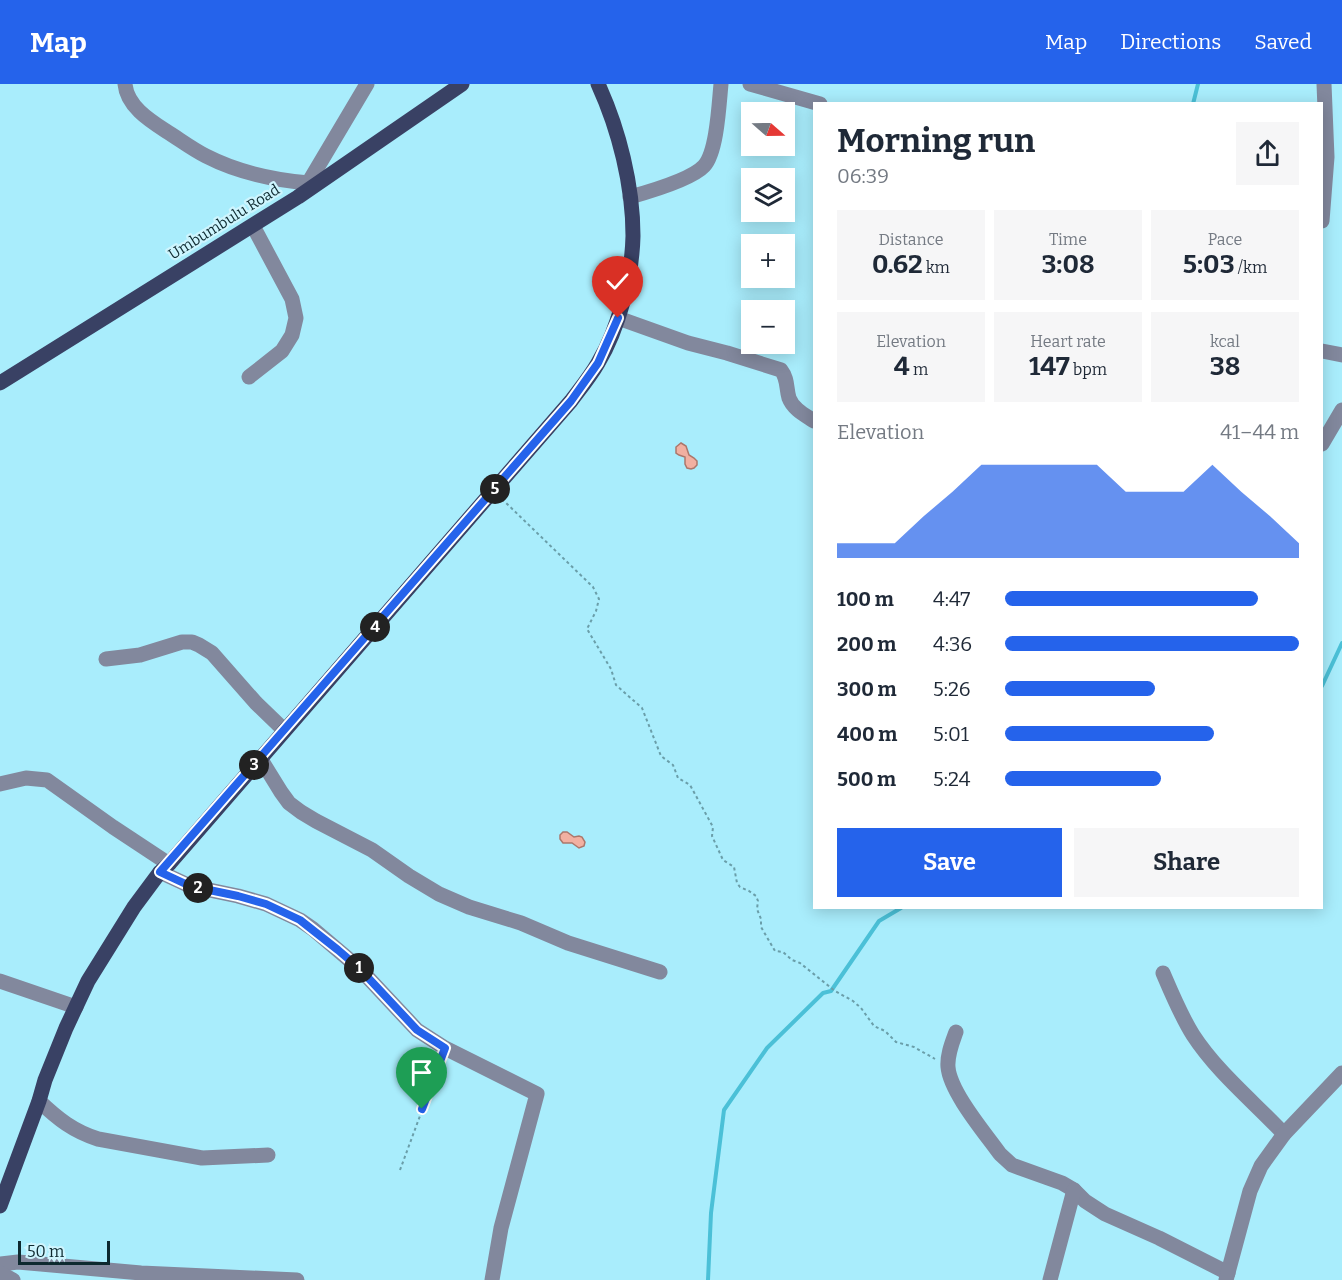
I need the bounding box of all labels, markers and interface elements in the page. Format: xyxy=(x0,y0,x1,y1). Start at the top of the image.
text: Map xyxy=(30,26,87,59)
text: Map xyxy=(1045,29,1087,55)
text: Directions xyxy=(1120,29,1221,55)
text: Saved xyxy=(1254,29,1312,55)
north arrow xyxy=(741,102,795,156)
map controls xyxy=(741,102,795,354)
text: Morning run xyxy=(837,121,1035,161)
button: share xyxy=(1236,122,1299,185)
text: 06:39 xyxy=(837,164,889,188)
button: layers xyxy=(741,168,795,222)
street label: Umbumbulu Road xyxy=(165,180,283,263)
text: Distance xyxy=(879,230,943,249)
text: Time xyxy=(1049,230,1087,249)
text: Pace xyxy=(1208,230,1242,249)
button: + xyxy=(741,234,795,288)
text: 0.62 xyxy=(872,249,923,280)
text: 3:08 xyxy=(1041,249,1095,280)
text: 5:03 xyxy=(1183,249,1235,280)
pin xyxy=(592,256,643,318)
text: km xyxy=(923,258,950,277)
text: /km xyxy=(1235,258,1267,277)
icon: check xyxy=(601,265,634,298)
button: − xyxy=(741,300,795,354)
text: Elevation xyxy=(876,332,946,351)
text: Heart rate xyxy=(1030,332,1106,351)
text: kcal xyxy=(1210,332,1240,351)
text: 4 xyxy=(894,351,910,382)
text: 147 xyxy=(1029,351,1070,382)
text: 38 xyxy=(1210,351,1240,382)
text: m xyxy=(910,360,928,379)
text: bpm xyxy=(1070,360,1107,379)
text: Elevation xyxy=(837,420,924,444)
text: 41–44 m xyxy=(1220,420,1299,444)
pin: 5 xyxy=(480,474,510,504)
text: 5 xyxy=(491,479,499,498)
text: 100 m xyxy=(837,587,894,611)
text: 4:47 xyxy=(933,587,970,611)
pin: 4 xyxy=(360,612,390,642)
text: 4 xyxy=(370,617,380,636)
text: 200 m xyxy=(837,632,896,656)
text: 4:36 xyxy=(933,632,972,656)
text: 300 m xyxy=(837,677,897,701)
text: 5:26 xyxy=(933,677,971,701)
text: 400 m xyxy=(837,722,897,746)
text: 5:01 xyxy=(933,722,969,746)
pin: 3 xyxy=(239,750,269,780)
text: 3 xyxy=(249,755,259,774)
text: 500 m xyxy=(837,767,896,791)
text: 5:24 xyxy=(933,767,970,791)
button: Save xyxy=(837,828,1062,897)
button: Share xyxy=(1074,828,1299,897)
pin: 2 xyxy=(183,873,213,903)
text: 2 xyxy=(193,878,203,897)
pin: 1 xyxy=(344,953,374,983)
text: 1 xyxy=(356,958,362,977)
pin xyxy=(396,1047,447,1109)
icon: arrive xyxy=(405,1056,438,1089)
scale bar xyxy=(18,1238,110,1266)
text: 50 m xyxy=(27,1242,64,1261)

